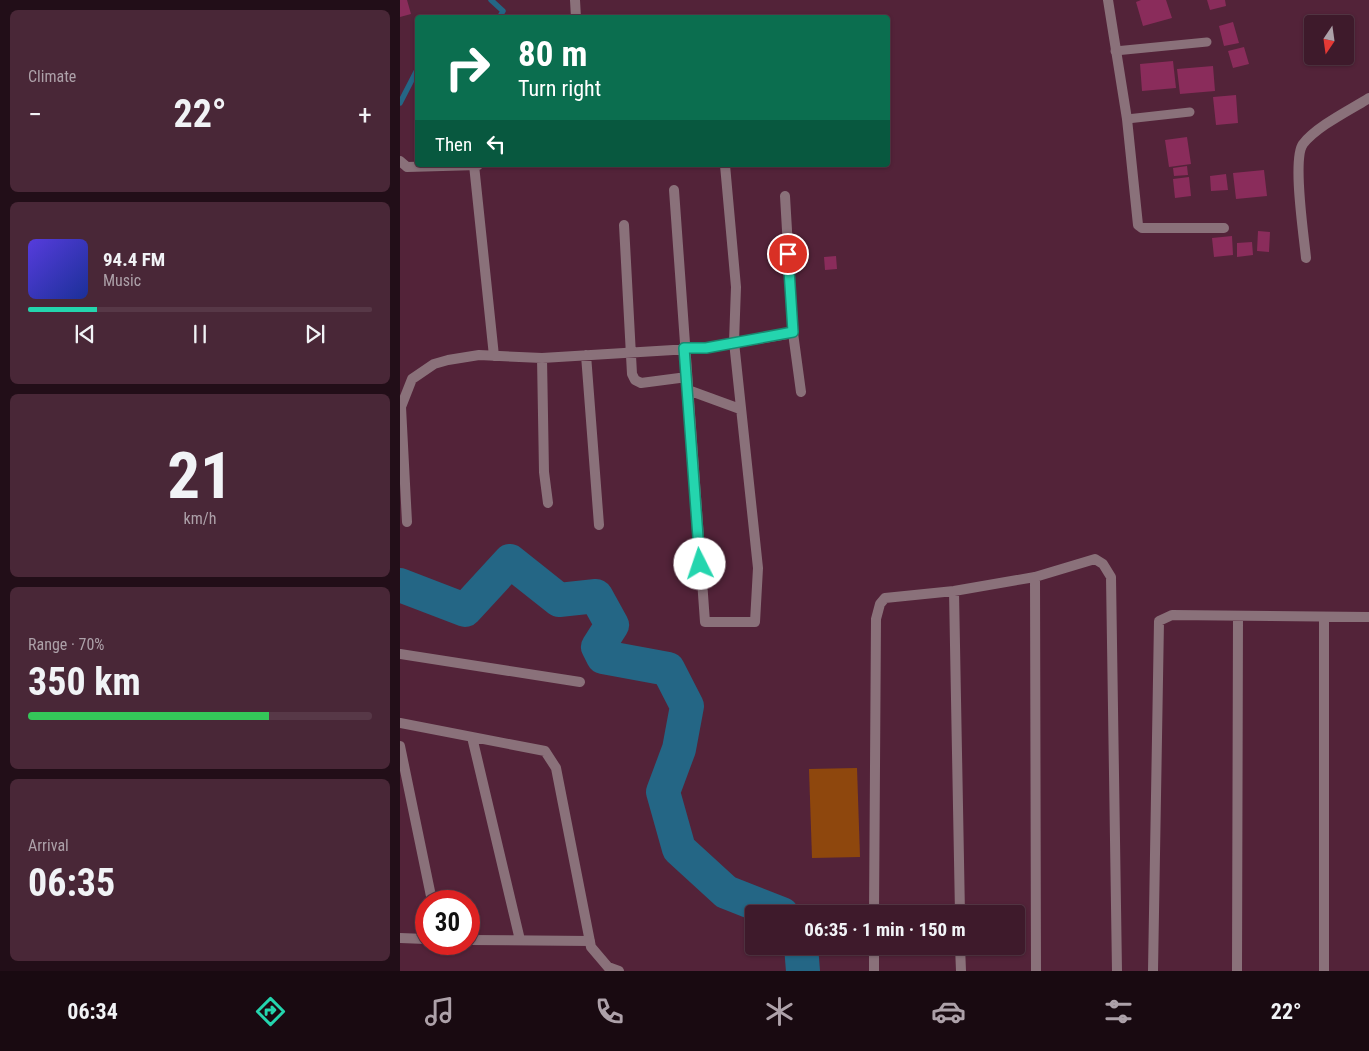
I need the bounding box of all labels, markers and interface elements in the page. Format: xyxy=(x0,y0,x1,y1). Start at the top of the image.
north arrow xyxy=(1304,15,1354,65)
map controls xyxy=(1304,15,1354,65)
text: 80 m xyxy=(518,34,587,75)
icon: right xyxy=(435,35,500,100)
text: Climate xyxy=(28,67,76,86)
text: Turn right xyxy=(518,76,601,101)
text: 22° xyxy=(173,92,227,136)
text: − xyxy=(28,98,42,131)
text: + xyxy=(358,98,372,131)
icon: left xyxy=(482,130,510,158)
text: Then xyxy=(435,133,472,156)
pin xyxy=(767,233,809,275)
icon: arrive xyxy=(774,240,802,268)
text: 94.4 FM xyxy=(103,248,165,271)
text: Music xyxy=(103,271,141,290)
icon: previous xyxy=(71,320,99,348)
icon: pause xyxy=(186,320,214,348)
icon: next xyxy=(301,320,329,348)
text: 21 xyxy=(167,438,233,514)
text: km/h xyxy=(184,509,216,528)
position arrow xyxy=(673,537,725,589)
text: Range · 70% xyxy=(28,635,104,654)
text: 350 km xyxy=(28,660,141,704)
text: Arrival xyxy=(28,836,69,855)
text: 06:35 xyxy=(28,861,115,905)
speed limit sign: 30 xyxy=(415,890,480,955)
text: 06:35 · 1 min · 150 m xyxy=(804,918,966,941)
icon: directions xyxy=(253,994,288,1029)
icon: music xyxy=(422,994,457,1029)
icon: phone xyxy=(592,994,627,1029)
icon: climate xyxy=(762,994,797,1029)
icon: car xyxy=(931,994,966,1029)
icon: filters xyxy=(1101,994,1136,1029)
text: 06:34 xyxy=(67,999,118,1024)
text: 22° xyxy=(1271,999,1302,1024)

